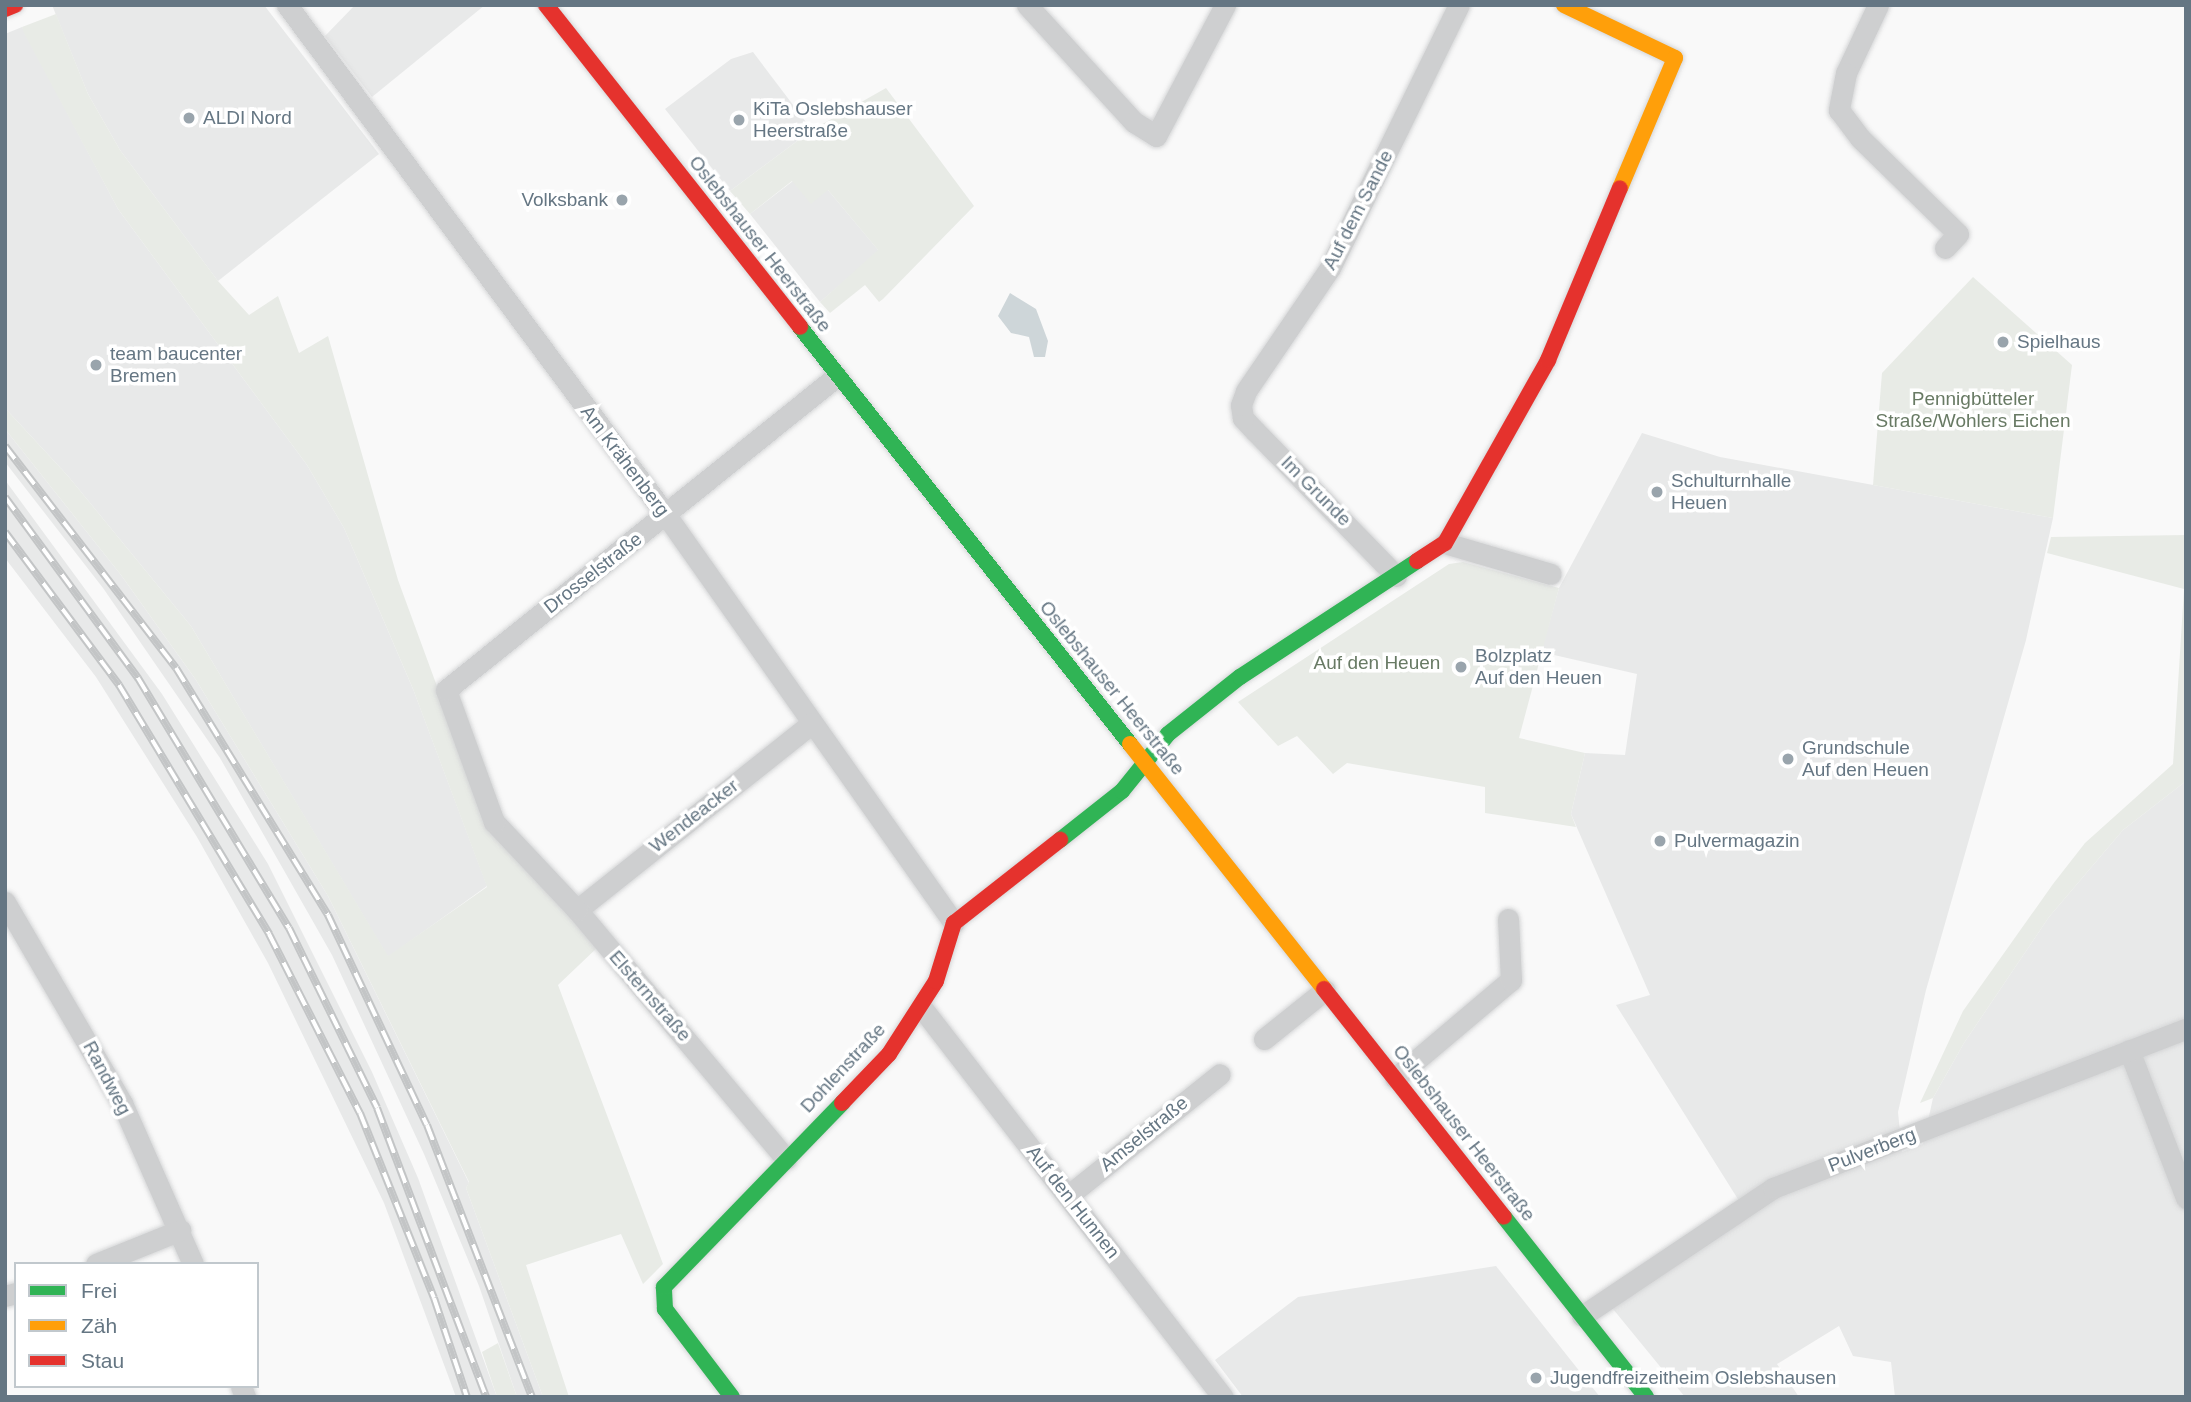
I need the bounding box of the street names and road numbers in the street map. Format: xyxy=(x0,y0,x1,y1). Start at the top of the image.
street label: Auf dem Sande xyxy=(1318,146,1398,274)
street label: Oslebshauser Heerstraße xyxy=(684,151,836,337)
street label: Am Krähenberg xyxy=(576,401,674,521)
street label: Im Grunde xyxy=(1276,451,1356,531)
street label: Drosselstraße xyxy=(539,528,647,618)
street label: Oslebshauser Heerstraße xyxy=(1035,596,1189,780)
street label: Wendeacker xyxy=(645,774,743,858)
street label: Elsternstraße xyxy=(604,946,696,1046)
street label: Dohlenstraße xyxy=(796,1019,890,1117)
street label: Randweg xyxy=(78,1037,136,1119)
street label: Oslebshauser Heerstraße xyxy=(1388,1040,1540,1226)
street label: Amselstraße xyxy=(1095,1092,1193,1176)
street label: Pulverberg xyxy=(1825,1123,1919,1177)
street label: Auf den Hunnen xyxy=(1022,1141,1124,1263)

